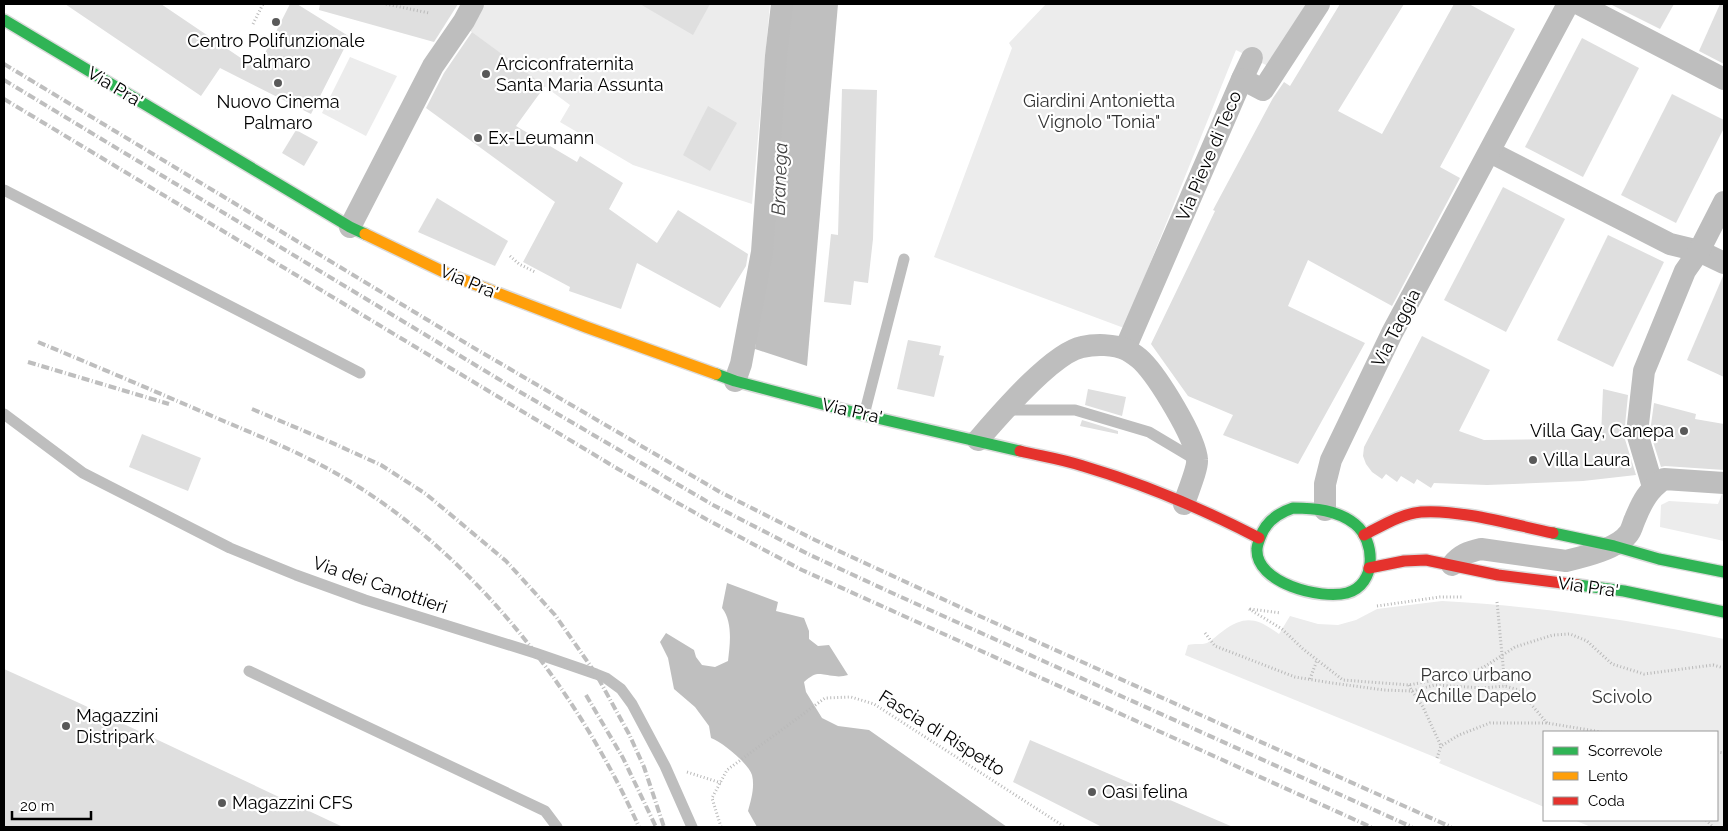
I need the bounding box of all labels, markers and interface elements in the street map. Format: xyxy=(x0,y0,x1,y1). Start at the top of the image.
marker: Centro Polifunzionale Palmaro xyxy=(270,16,282,28)
place label: Centro Polifunzionale Palmaro xyxy=(187,30,365,72)
place label: Arciconfraternita Santa Maria Assunta xyxy=(496,53,664,95)
street label: Via Pra' xyxy=(84,62,147,111)
marker: Arciconfraternita Santa Maria Assunta xyxy=(480,68,492,80)
marker: Nuovo Cinema Palmaro xyxy=(272,77,284,89)
street label: Via Pieve di Teco xyxy=(1172,87,1246,224)
park label: Giardini Antonietta Vignolo "Tonia" xyxy=(1023,90,1175,132)
place label: Nuovo Cinema Palmaro xyxy=(216,91,340,133)
place label: Ex-Leumann xyxy=(488,127,594,148)
marker: Ex-Leumann xyxy=(472,132,484,144)
water label: Branega xyxy=(767,142,791,216)
street label: Via Pra' xyxy=(437,260,501,303)
street label: Via Taggia xyxy=(1367,285,1424,370)
street label: Via Pra' xyxy=(820,393,884,428)
place label: Villa Gay, Canepa xyxy=(1530,420,1674,441)
marker: Villa Gay, Canepa xyxy=(1678,425,1690,437)
place label: Villa Laura xyxy=(1543,449,1630,470)
marker: Villa Laura xyxy=(1527,454,1539,466)
street label: Via dei Canottieri xyxy=(310,552,450,617)
street label: Via Pra' xyxy=(1556,572,1620,601)
park label: Parco urbano Achille Dapelo xyxy=(1415,664,1537,706)
street label: Fascia di Rispetto xyxy=(875,685,1009,780)
park label: Scivolo xyxy=(1592,686,1652,707)
place label: Magazzini Distripark xyxy=(76,705,159,747)
marker: Magazzini Distripark xyxy=(60,720,72,732)
legend xyxy=(1543,731,1718,821)
text: Scorrevole xyxy=(1588,742,1663,760)
text: Lento xyxy=(1588,767,1628,785)
place label: Oasi felina xyxy=(1102,781,1188,802)
marker: Oasi felina xyxy=(1086,786,1098,798)
scale bar xyxy=(12,788,91,820)
place label: Magazzini CFS xyxy=(232,792,353,813)
text: Coda xyxy=(1588,792,1625,810)
text: 20 m xyxy=(20,797,55,815)
marker: Magazzini CFS xyxy=(216,797,228,809)

